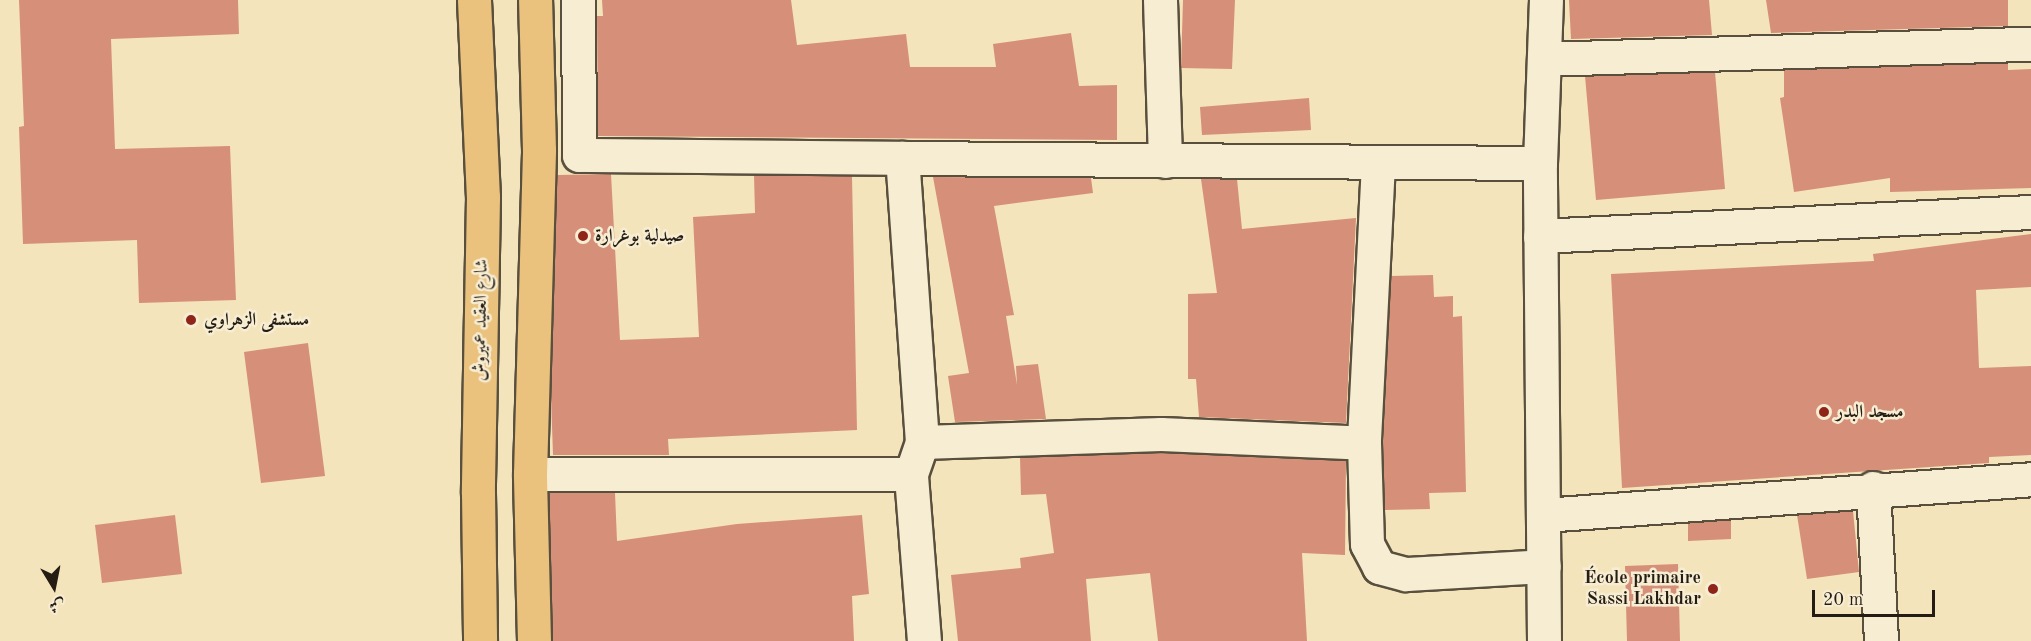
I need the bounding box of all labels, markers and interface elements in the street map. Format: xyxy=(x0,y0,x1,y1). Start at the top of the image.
place label: صيدلية بوغرارة xyxy=(595,225,684,247)
marker: صيدلية بوغرارة xyxy=(576,229,590,243)
street label: شارع العقيد عميروش xyxy=(469,259,493,381)
place label: مستشفى الزهراوي xyxy=(204,309,309,331)
marker: مستشفى الزهراوي xyxy=(182,311,200,329)
place label: مسجد البدر xyxy=(1836,401,1903,423)
marker: مسجد البدر xyxy=(1817,405,1831,419)
north arrow xyxy=(24,557,84,617)
place label: École primaire Sassi Lakhdar xyxy=(1584,568,1701,610)
scale bar xyxy=(1815,578,1938,616)
marker: École primaire Sassi Lakhdar xyxy=(1706,582,1720,596)
text: 20 m xyxy=(1823,591,1863,609)
text: ش xyxy=(48,595,66,614)

